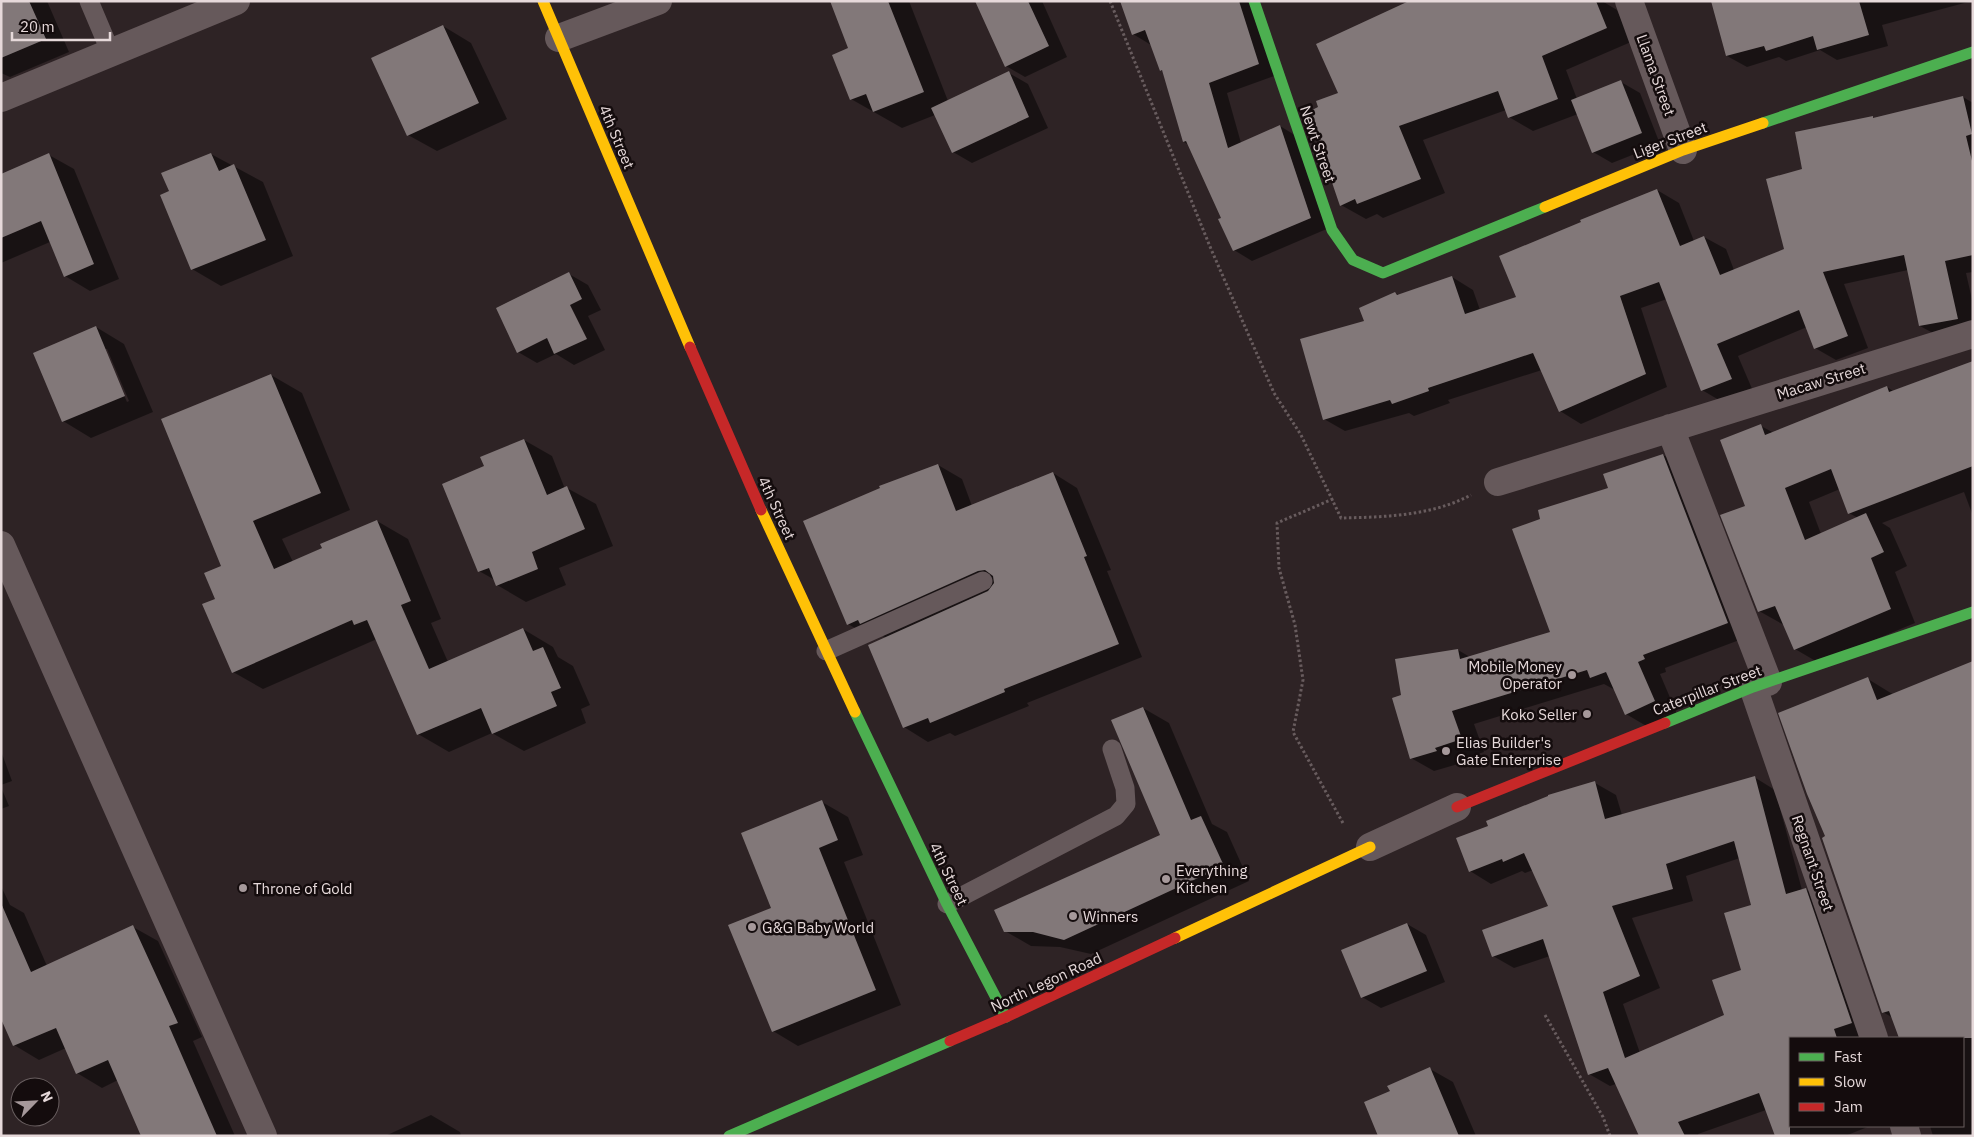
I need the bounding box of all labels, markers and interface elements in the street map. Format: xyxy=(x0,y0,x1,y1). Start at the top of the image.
scale bar xyxy=(12,10,110,42)
text: 20 m xyxy=(20,17,55,36)
street label: Llama Street xyxy=(1632,32,1680,118)
street label: 4th Street xyxy=(595,102,639,172)
street label: Newt Street xyxy=(1296,103,1340,185)
street label: Liger Street xyxy=(1630,117,1710,163)
street label: Macaw Street xyxy=(1774,358,1868,404)
street label: 4th Street xyxy=(754,473,800,543)
place label: Mobile Money Operator xyxy=(1468,657,1563,693)
street label: Caterpillar Street xyxy=(1650,661,1764,719)
marker: Mobile Money Operator xyxy=(1566,669,1578,681)
place label: Koko Seller xyxy=(1501,705,1577,724)
marker: Koko Seller xyxy=(1581,708,1593,720)
place label: Elias Builder's Gate Enterprise xyxy=(1456,733,1561,769)
marker: Elias Builder's Gate Enterprise xyxy=(1440,745,1452,757)
street label: Regnant Street xyxy=(1788,812,1838,914)
street label: 4th Street xyxy=(926,840,972,908)
place label: Everything Kitchen xyxy=(1176,861,1247,897)
marker: Everything Kitchen xyxy=(1160,873,1172,885)
place label: Throne of Gold xyxy=(253,879,353,898)
marker: Throne of Gold xyxy=(237,882,249,894)
place label: Winners xyxy=(1083,907,1138,926)
marker: Winners xyxy=(1067,910,1079,922)
place label: G&G Baby World xyxy=(762,918,874,937)
marker: G&G Baby World xyxy=(746,921,758,933)
street label: North Legon Road xyxy=(987,948,1105,1016)
legend xyxy=(1789,1037,1964,1127)
text: Fast xyxy=(1834,1047,1862,1066)
text: Slow xyxy=(1834,1072,1867,1091)
north arrow xyxy=(10,1077,60,1127)
text: N xyxy=(37,1088,57,1105)
text: Jam xyxy=(1834,1097,1863,1116)

